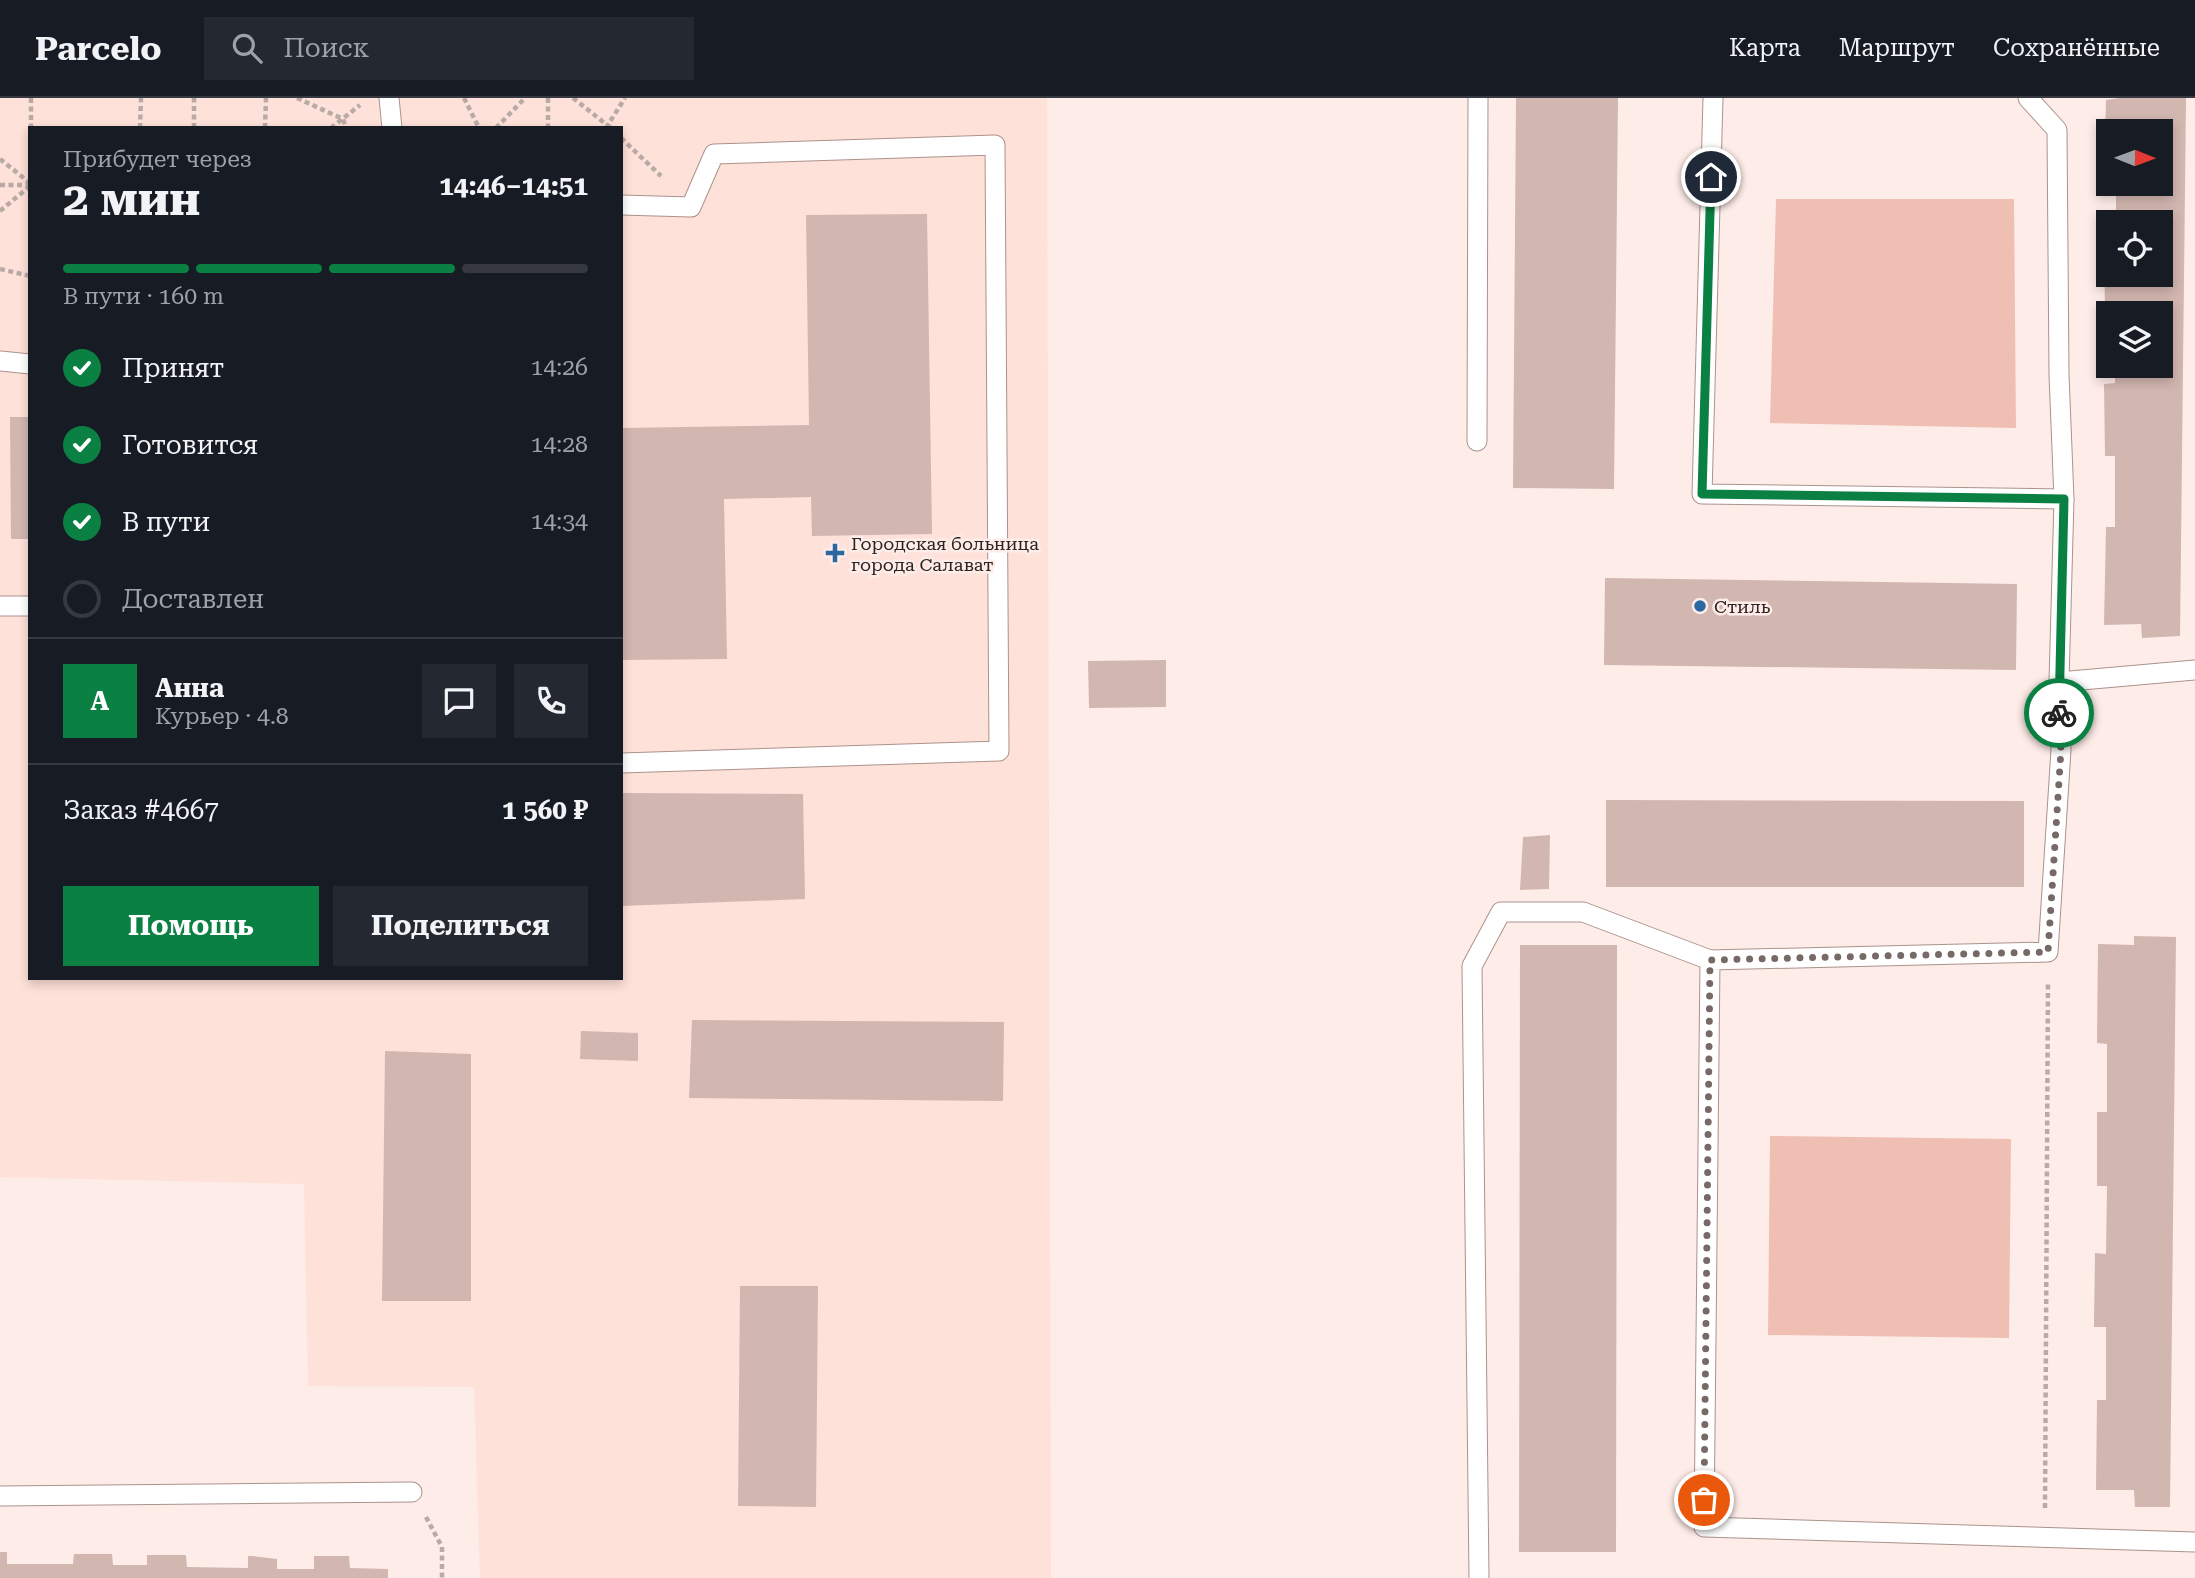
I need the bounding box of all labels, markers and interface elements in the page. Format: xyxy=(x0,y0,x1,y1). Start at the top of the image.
search box xyxy=(204,17,694,80)
text: Parcelo xyxy=(35,29,162,68)
icon: search xyxy=(228,29,266,67)
text: Поиск xyxy=(284,33,369,63)
text: Карта xyxy=(1729,34,1801,62)
text: Маршрут xyxy=(1839,34,1955,62)
text: Сохранённые xyxy=(1993,34,2160,62)
north arrow xyxy=(2096,119,2174,196)
map controls xyxy=(2096,119,2173,378)
text: Прибудет через xyxy=(63,146,252,173)
pin xyxy=(1681,147,1741,207)
icon: home xyxy=(1692,158,1730,196)
text: 14:46–14:51 xyxy=(439,171,588,201)
text: 2 мин xyxy=(63,172,200,226)
button: locate xyxy=(2096,210,2173,287)
text: В пути · 160 m xyxy=(63,283,224,310)
button: layers xyxy=(2096,301,2173,378)
icon: check xyxy=(63,349,101,387)
text: Принят xyxy=(122,353,224,383)
text: 14:26 xyxy=(531,354,588,381)
icon: check xyxy=(63,426,101,464)
text: Готовится xyxy=(122,430,258,460)
text: 14:28 xyxy=(531,431,588,458)
icon: check xyxy=(63,503,101,541)
text: В пути xyxy=(122,507,210,537)
text: 14:34 xyxy=(531,508,588,535)
place label: Городская больница города Салават xyxy=(851,533,1039,575)
marker: Городская больница города Салават xyxy=(825,543,845,563)
text: Доставлен xyxy=(122,584,264,614)
place label: Стиль xyxy=(1714,596,1771,617)
marker: Стиль xyxy=(1692,598,1708,614)
button: chat xyxy=(422,664,496,738)
button: phone xyxy=(514,664,588,738)
text: Анна xyxy=(155,673,224,703)
courier xyxy=(2024,678,2094,748)
text: А xyxy=(91,686,109,716)
icon: bike xyxy=(2040,694,2078,732)
text: Курьер · 4.8 xyxy=(155,703,289,730)
text: Заказ #4667 xyxy=(63,795,219,825)
text: 1 560 ₽ xyxy=(502,795,588,825)
button: Помощь xyxy=(63,886,319,966)
button: Поделиться xyxy=(333,886,588,966)
pin xyxy=(1674,1470,1734,1530)
icon: bag xyxy=(1685,1481,1723,1519)

